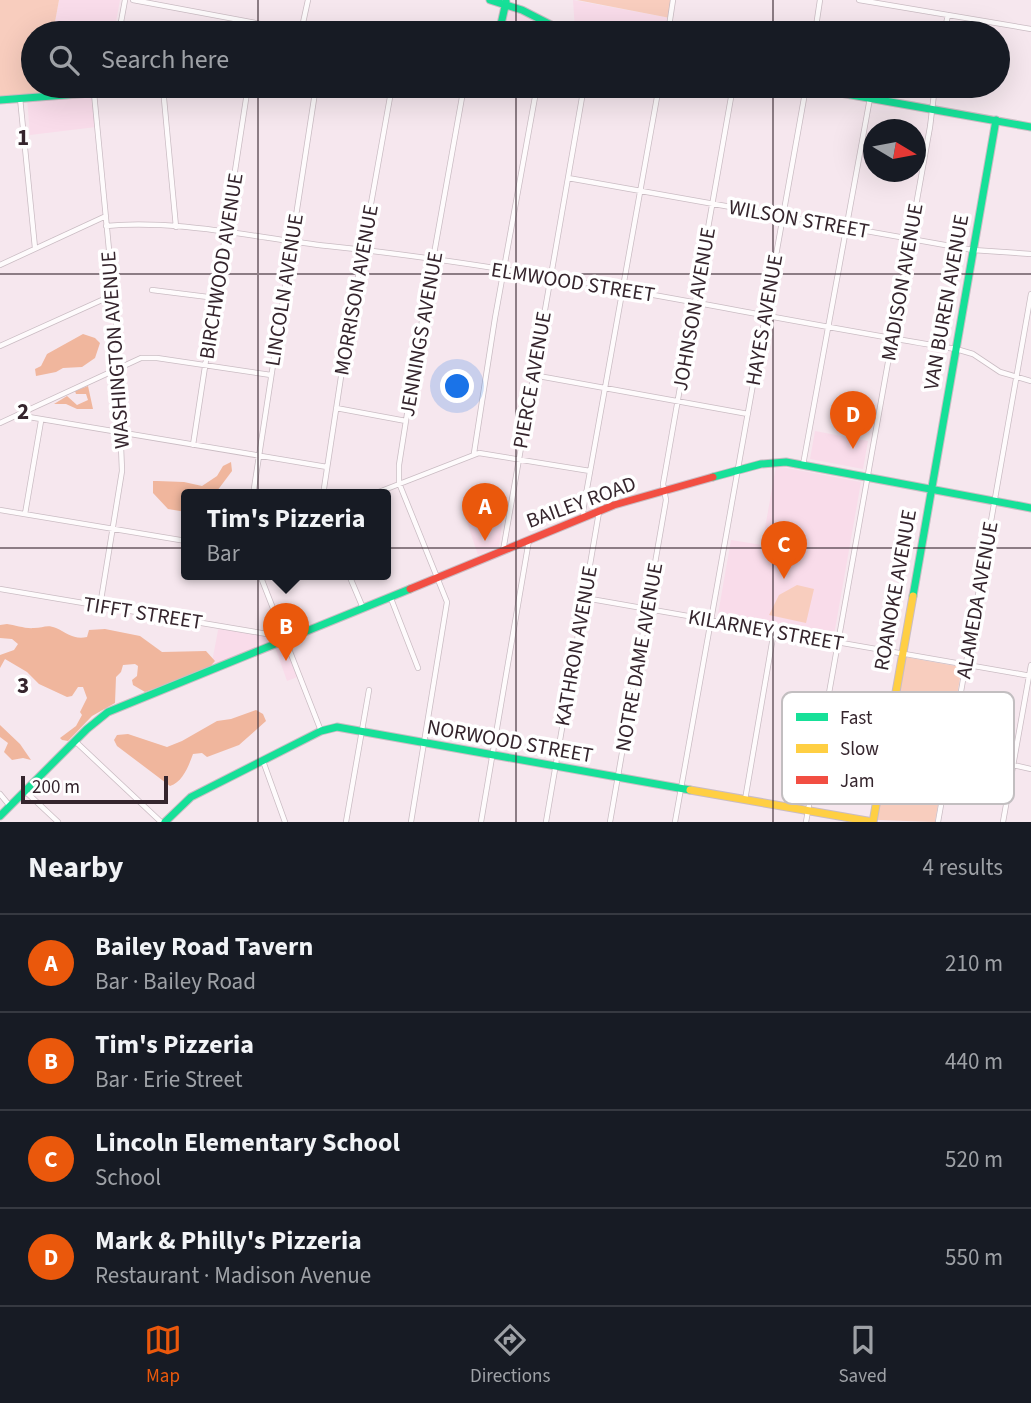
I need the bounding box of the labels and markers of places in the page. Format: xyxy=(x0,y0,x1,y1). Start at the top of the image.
pin: D xyxy=(830,391,876,449)
pin: A xyxy=(462,483,508,541)
pin: C xyxy=(761,521,807,579)
pin: B xyxy=(263,603,309,661)

